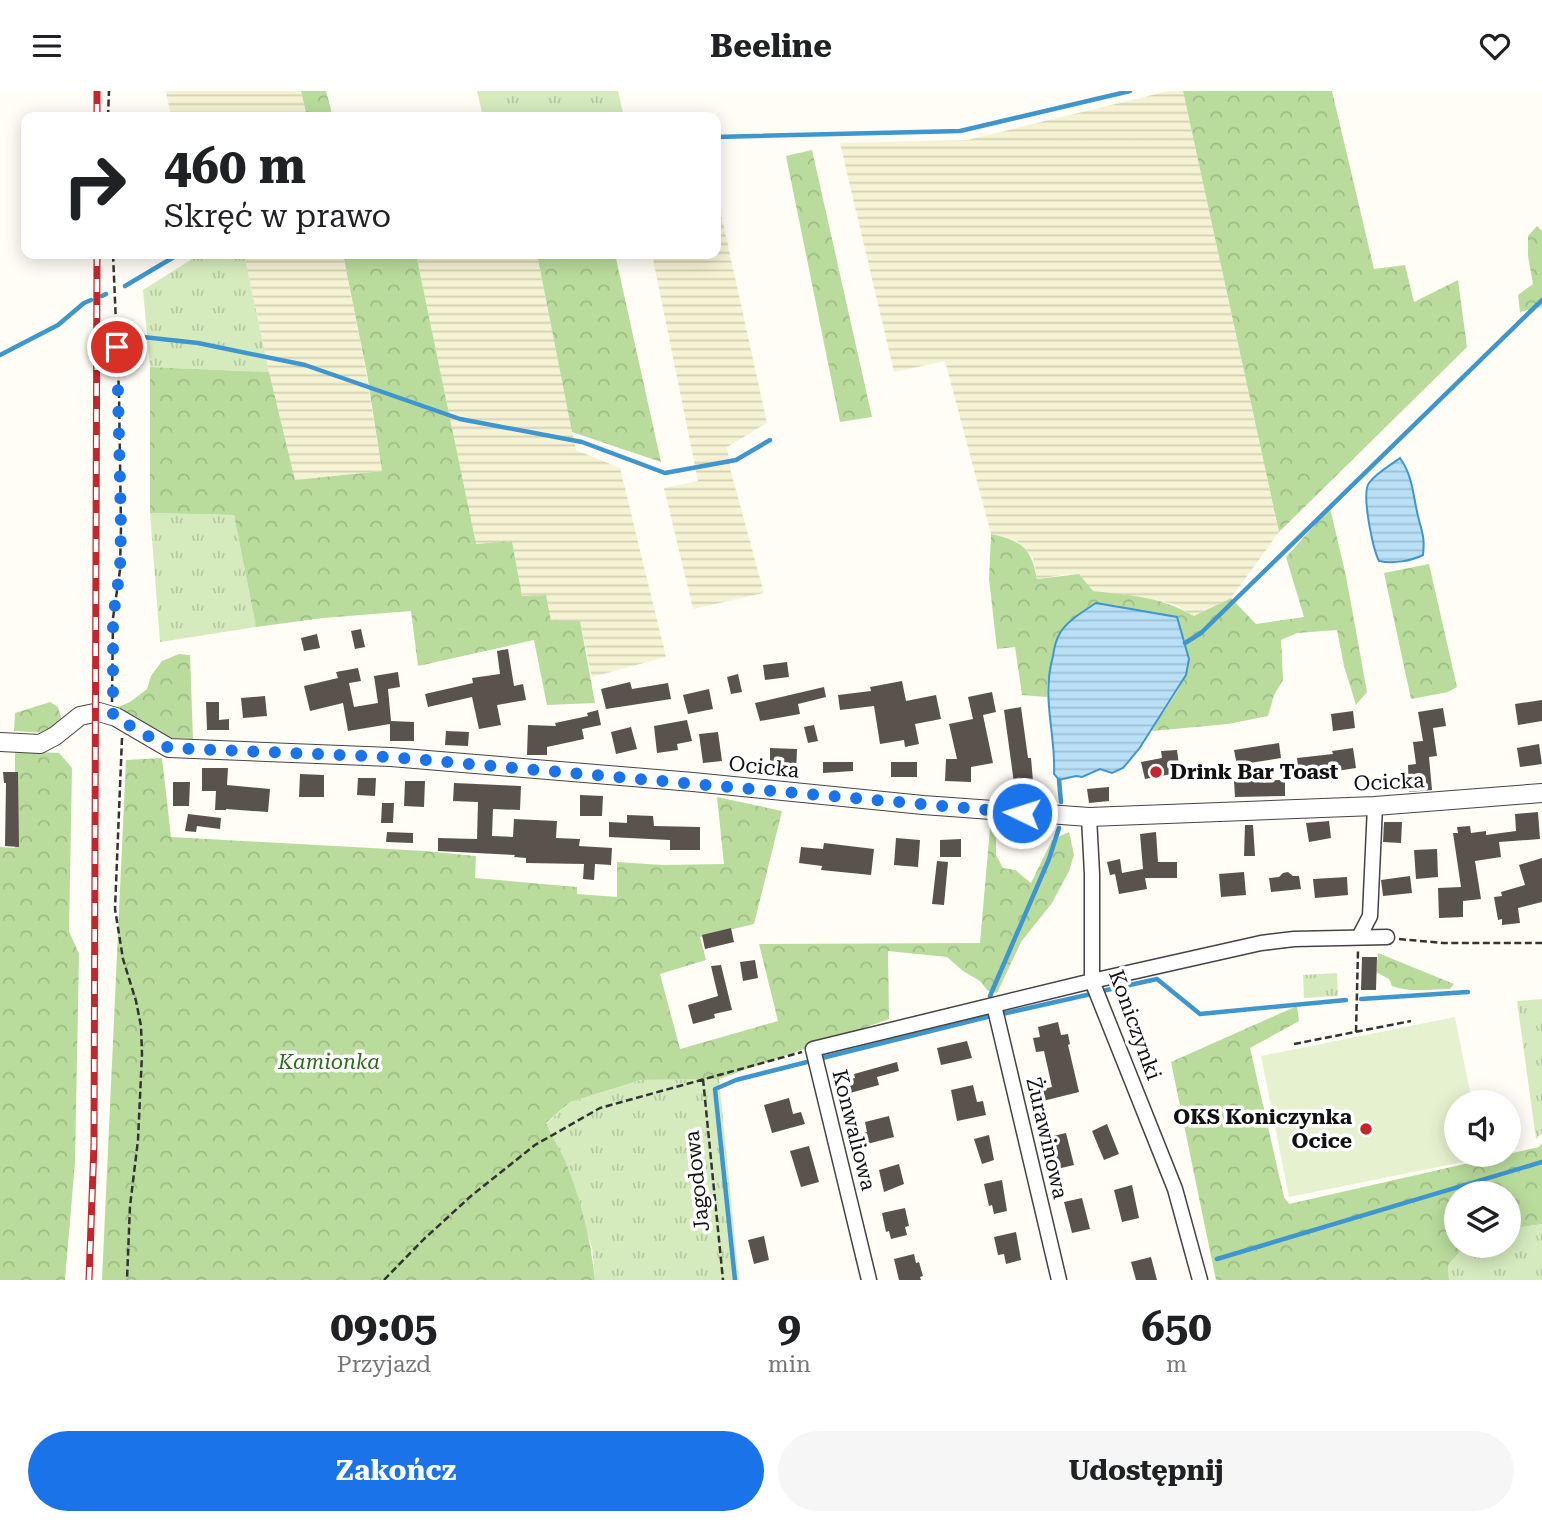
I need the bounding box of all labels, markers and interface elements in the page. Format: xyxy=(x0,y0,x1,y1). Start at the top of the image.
icon: menu xyxy=(28,27,66,65)
text: Beeline xyxy=(710,27,832,65)
icon: heart xyxy=(1476,27,1514,65)
text: 460 m xyxy=(164,138,306,195)
icon: right xyxy=(49,140,140,231)
text: Skręć w prawo xyxy=(164,197,391,235)
pin xyxy=(87,317,147,377)
icon: arrive xyxy=(98,328,136,366)
street label: Ocicka xyxy=(727,751,801,783)
place label: Drink Bar Toast xyxy=(1170,760,1339,784)
marker: Drink Bar Toast xyxy=(1148,764,1164,780)
street label: Ocicka xyxy=(1353,768,1426,796)
position arrow xyxy=(985,776,1059,850)
street label: Koniczynki xyxy=(1104,967,1166,1084)
park label: Kamionka xyxy=(277,1050,380,1074)
street label: Konwaliowa xyxy=(827,1067,881,1193)
street label: Żurawinowa xyxy=(1021,1075,1073,1202)
map controls xyxy=(1444,1090,1521,1258)
button: sound xyxy=(1444,1090,1521,1167)
place label: OKS Koniczynka Ocice xyxy=(1173,1105,1353,1153)
marker: OKS Koniczynka Ocice xyxy=(1358,1121,1374,1137)
street label: Jagodowa xyxy=(680,1129,714,1233)
button: layers xyxy=(1444,1181,1521,1258)
text: 09:05 xyxy=(330,1302,437,1351)
text: 9 xyxy=(778,1302,801,1351)
text: 650 xyxy=(1141,1302,1212,1351)
text: Przyjazd xyxy=(337,1351,431,1378)
text: min xyxy=(768,1351,811,1378)
text: m xyxy=(1166,1351,1187,1378)
button: Zakończ xyxy=(28,1431,764,1511)
button: Udostępnij xyxy=(778,1431,1514,1511)

